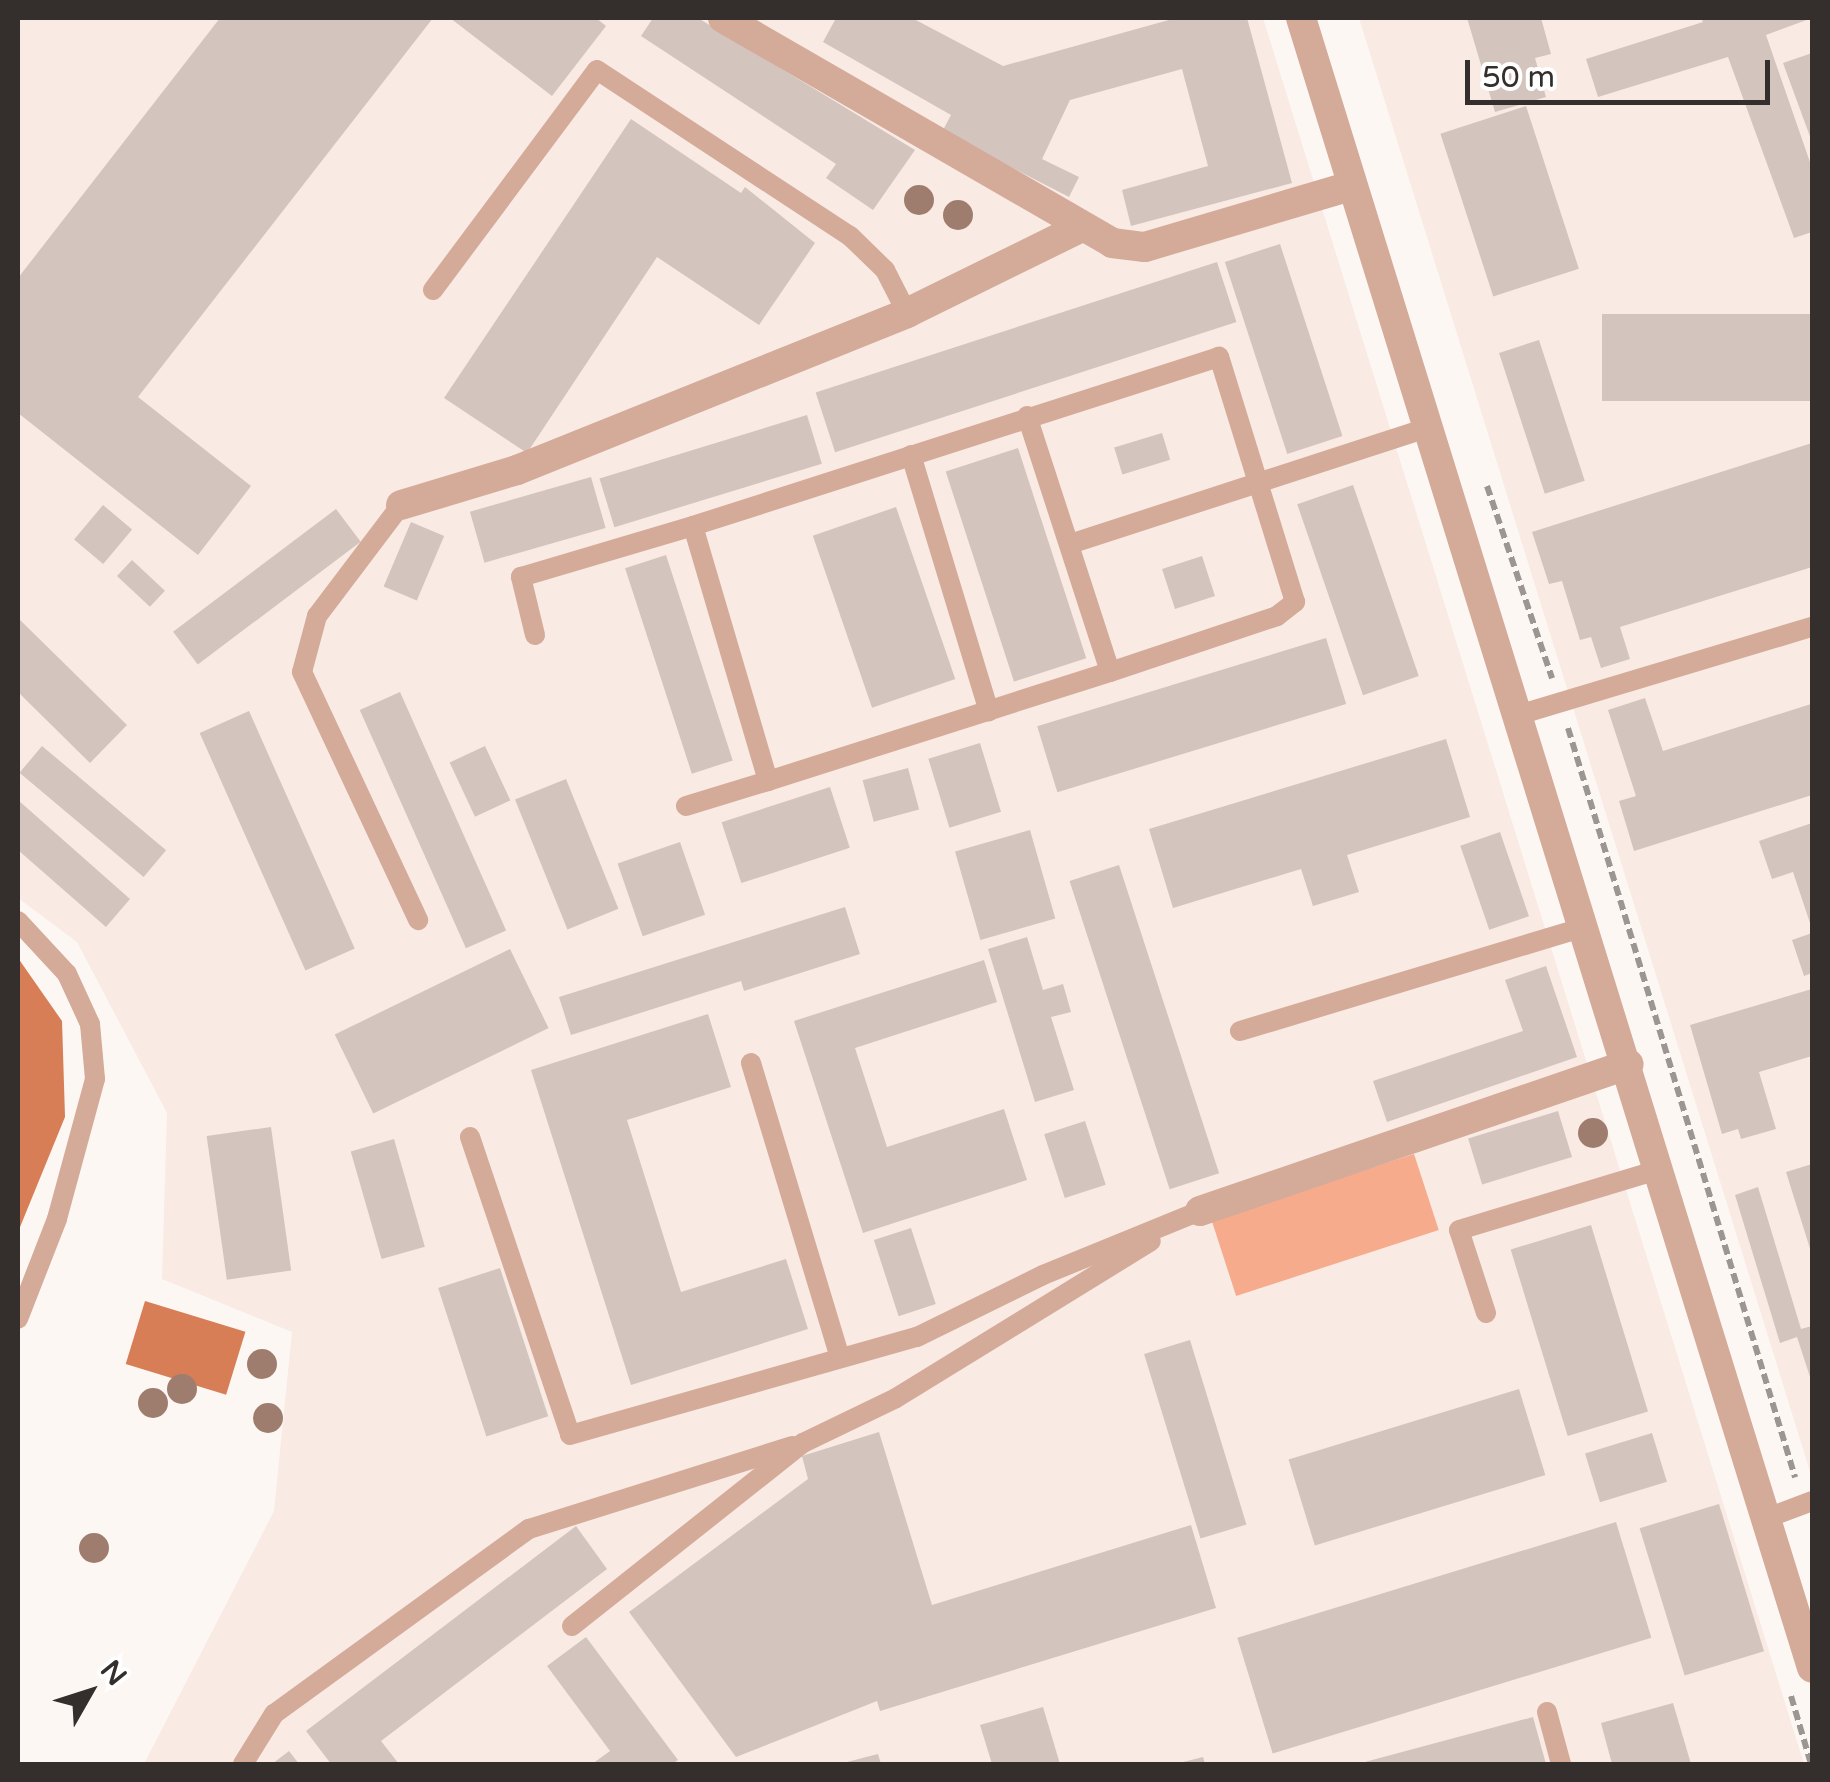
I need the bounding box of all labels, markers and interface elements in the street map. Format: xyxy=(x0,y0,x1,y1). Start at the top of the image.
scale bar xyxy=(1470,40,1775,102)
text: 50 m xyxy=(1482,59,1555,96)
north arrow xyxy=(40,1642,140,1742)
text: N xyxy=(93,1654,134,1693)

